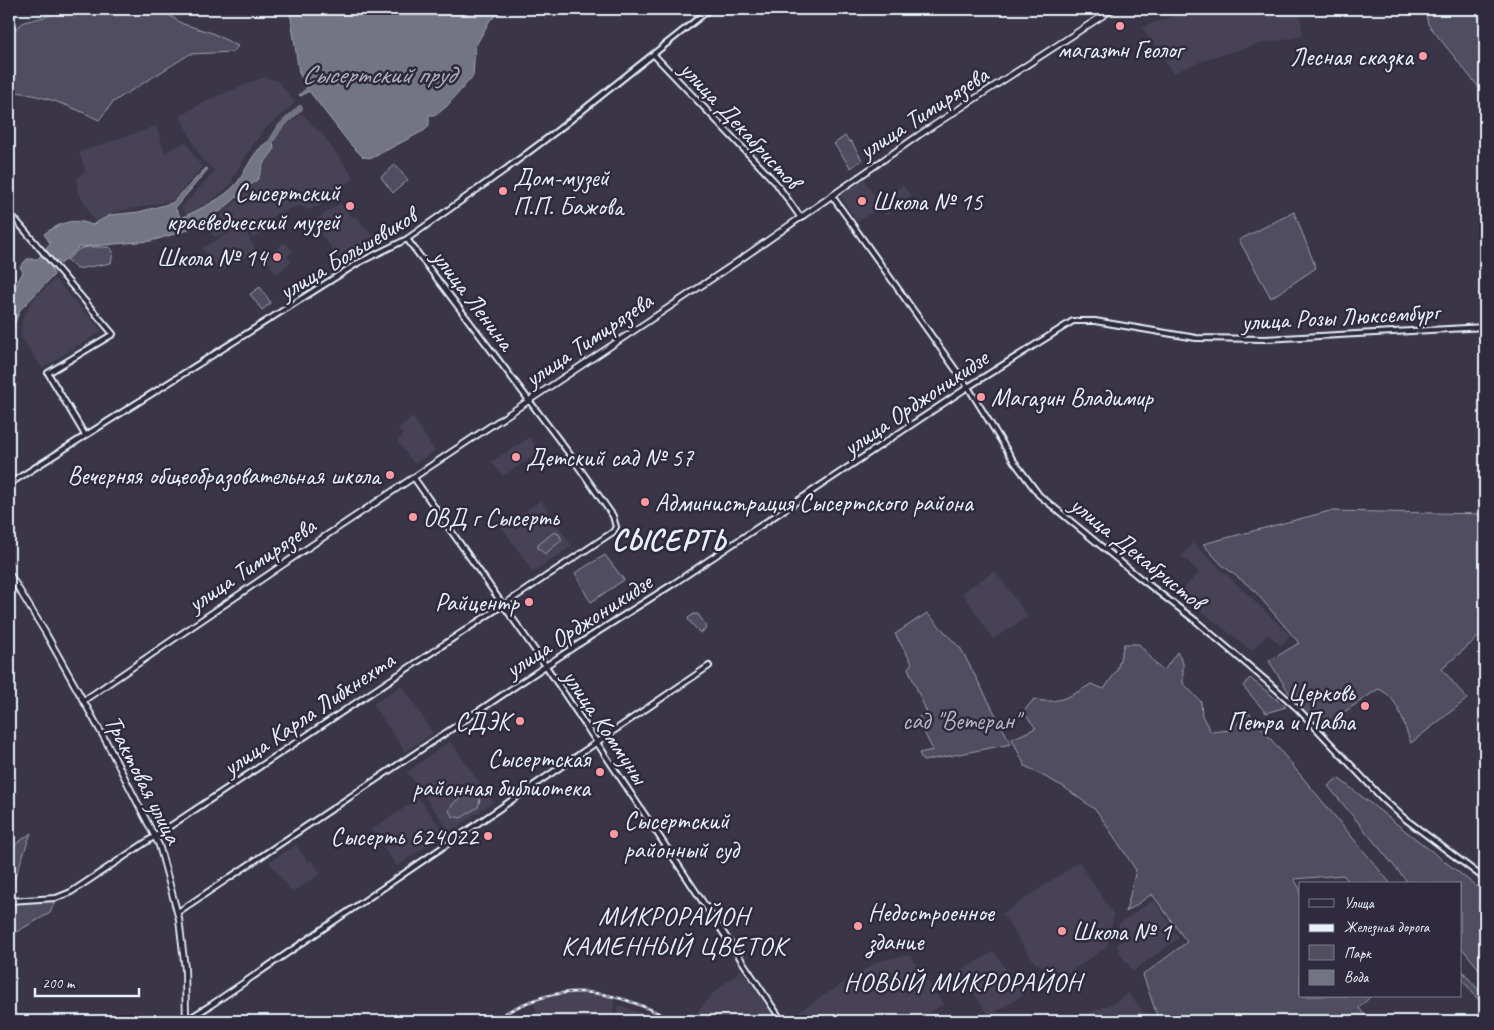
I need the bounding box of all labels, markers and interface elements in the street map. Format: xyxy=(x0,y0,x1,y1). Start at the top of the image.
marker: магазтн Геолог xyxy=(1114,20,1126,32)
place label: магазтн Геолог xyxy=(1057,34,1186,66)
place label: Лесная сказка xyxy=(1290,41,1415,73)
marker: Лесная сказка xyxy=(1417,50,1429,62)
street label: улица Декабристов xyxy=(671,52,811,199)
water label: Сысертский пруд xyxy=(301,58,460,91)
street label: улица Тимирязева xyxy=(851,58,996,168)
place label: Дом-музей П.П. Бажова xyxy=(513,162,626,223)
place label: Сысертский краеведческий музей xyxy=(166,177,342,238)
marker: Дом-музей П.П. Бажова xyxy=(497,185,509,197)
place label: Школа № 15 xyxy=(872,186,984,218)
marker: Школа № 15 xyxy=(856,195,868,207)
street label: улица Большевиков xyxy=(271,198,426,308)
marker: Сысертский краеведческий музей xyxy=(344,200,356,212)
street label: улица Ленина xyxy=(423,241,523,359)
place label: Школа № 14 xyxy=(157,242,270,274)
marker: Школа № 14 xyxy=(271,251,283,263)
street label: улица Тимирязева xyxy=(517,284,660,396)
street label: улица Розы Люксембург xyxy=(1238,296,1443,338)
street label: улица Орджоникидзе xyxy=(835,341,996,464)
place label: Магазин Владимир xyxy=(991,382,1154,414)
marker: Магазин Владимир xyxy=(975,391,987,403)
place label: Детский сад № 57 xyxy=(526,442,695,474)
marker: Детский сад № 57 xyxy=(510,451,522,463)
place label: Вечерняя общеобразовательная школа xyxy=(67,460,383,492)
marker: Вечерняя общеобразовательная школа xyxy=(384,469,396,481)
place label: Администрация Сысертского района xyxy=(655,487,975,519)
street label: улица Декабристов xyxy=(1062,487,1215,620)
marker: Администрация Сысертского района xyxy=(639,496,651,508)
place label: ОВД г Сысерть xyxy=(423,502,561,534)
street label: улица Тимирязева xyxy=(180,509,323,621)
marker: ОВД г Сысерть xyxy=(407,511,419,523)
district label: СЫСЕРТЬ xyxy=(612,521,727,559)
street label: улица Орджоникидзе xyxy=(497,565,660,686)
place label: Райцентр xyxy=(435,587,521,619)
marker: Райцентр xyxy=(523,596,535,608)
street label: улица Карла Либкнехта xyxy=(215,643,402,784)
street label: улица Коммуны xyxy=(554,661,656,792)
place label: Церковь Петра и Павла xyxy=(1228,677,1357,738)
marker: Церковь Петра и Павла xyxy=(1359,700,1371,712)
park label: сад "Ветеран" xyxy=(902,705,1025,737)
place label: СДЭК xyxy=(455,706,515,738)
street label: Трактовая улица xyxy=(97,710,190,851)
marker: СДЭК xyxy=(514,715,526,727)
place label: Сысертская районная библиотека xyxy=(412,743,592,804)
marker: Сысертская районная библиотека xyxy=(594,766,606,778)
place label: Сысертский районный суд xyxy=(624,805,740,866)
place label: Сысерть 624022 xyxy=(331,821,480,853)
marker: Сысертский районный суд xyxy=(608,828,620,840)
marker: Сысерть 624022 xyxy=(482,830,494,842)
legend xyxy=(1299,882,1462,998)
text: Улица xyxy=(1344,894,1375,913)
place label: Недостроенное здание xyxy=(865,897,996,959)
district label: МИКРОРАЙОН КАМЕННЫЙ ЦВЕТОК xyxy=(561,900,791,963)
place label: Школа № 1 xyxy=(1072,916,1173,948)
text: Железная дорога xyxy=(1344,918,1431,937)
marker: Недостроенное здание xyxy=(852,920,864,932)
marker: Школа № 1 xyxy=(1056,925,1068,937)
text: Парк xyxy=(1344,944,1372,963)
scale bar xyxy=(35,965,139,997)
district label: НОВЫЙ МИКРОРАЙОН xyxy=(844,966,1085,999)
text: Вода xyxy=(1344,968,1369,987)
text: 200 m xyxy=(42,974,76,993)

